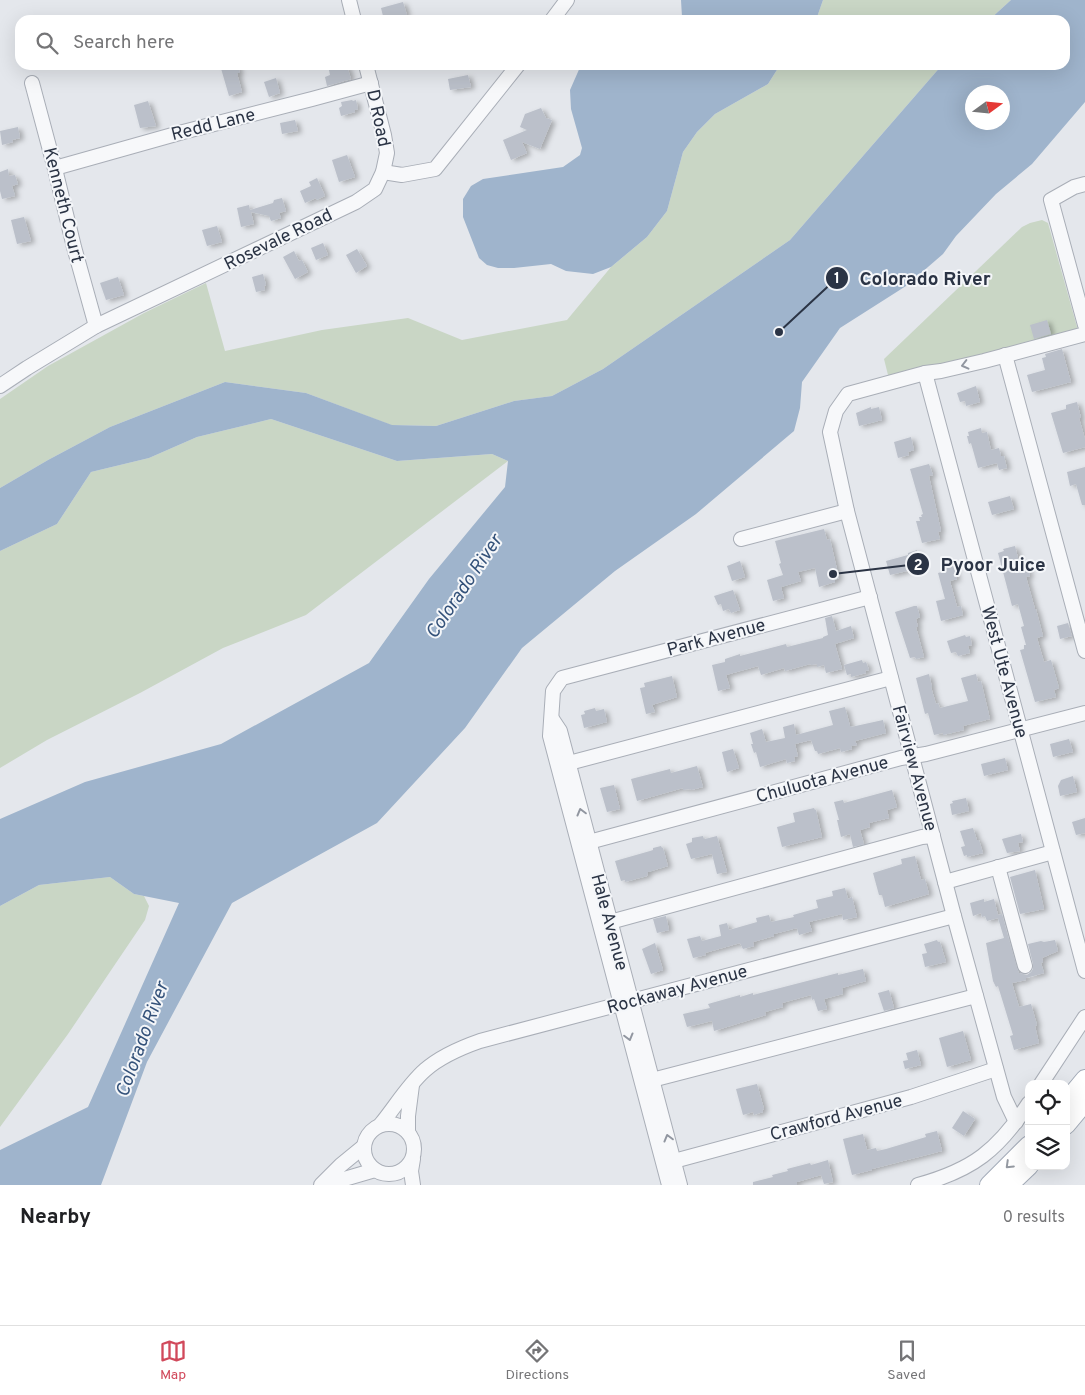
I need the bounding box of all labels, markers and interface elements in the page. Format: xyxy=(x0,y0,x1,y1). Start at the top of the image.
search box xyxy=(15,15,1070,70)
icon: search xyxy=(33,29,61,57)
text: Search here xyxy=(73,31,175,55)
north arrow xyxy=(965,85,1010,130)
street label: D Road xyxy=(360,87,395,149)
street label: Redd Lane xyxy=(169,104,258,147)
street label: Kenneth Court xyxy=(37,145,88,266)
street label: Rosevale Road xyxy=(221,204,337,276)
callout: Colorado River xyxy=(825,261,1001,295)
text: Colorado River xyxy=(859,268,991,292)
text: 1 xyxy=(834,270,840,289)
one-way arrow xyxy=(961,359,970,370)
water label: Colorado River xyxy=(421,529,509,644)
callout: Pyoor Juice xyxy=(906,547,1056,581)
text: Pyoor Juice xyxy=(940,554,1046,578)
text: 2 xyxy=(913,557,923,576)
street label: West Ute Avenue xyxy=(975,604,1032,741)
street label: Park Avenue xyxy=(665,614,768,663)
street label: Fairview Avenue xyxy=(886,703,941,834)
street label: Chuluota Avenue xyxy=(754,752,891,809)
one-way arrow xyxy=(577,808,587,816)
street label: Hale Avenue xyxy=(585,871,633,973)
street label: Rockaway Avenue xyxy=(605,961,750,1020)
water label: Colorado River xyxy=(111,977,175,1101)
one-way arrow xyxy=(623,1033,634,1042)
map controls xyxy=(1025,1080,1070,1170)
button: locate xyxy=(1025,1080,1070,1125)
street label: Crawford Avenue xyxy=(768,1090,905,1147)
button: layers xyxy=(1025,1125,1070,1170)
one-way arrow xyxy=(663,1134,673,1142)
one-way arrow xyxy=(1006,1159,1015,1168)
text: Nearby xyxy=(20,1204,91,1231)
text: 0 results xyxy=(1003,1208,1065,1228)
tab: Map xyxy=(159,1337,187,1384)
tab: Directions xyxy=(505,1337,569,1384)
tab: Saved xyxy=(887,1337,926,1384)

